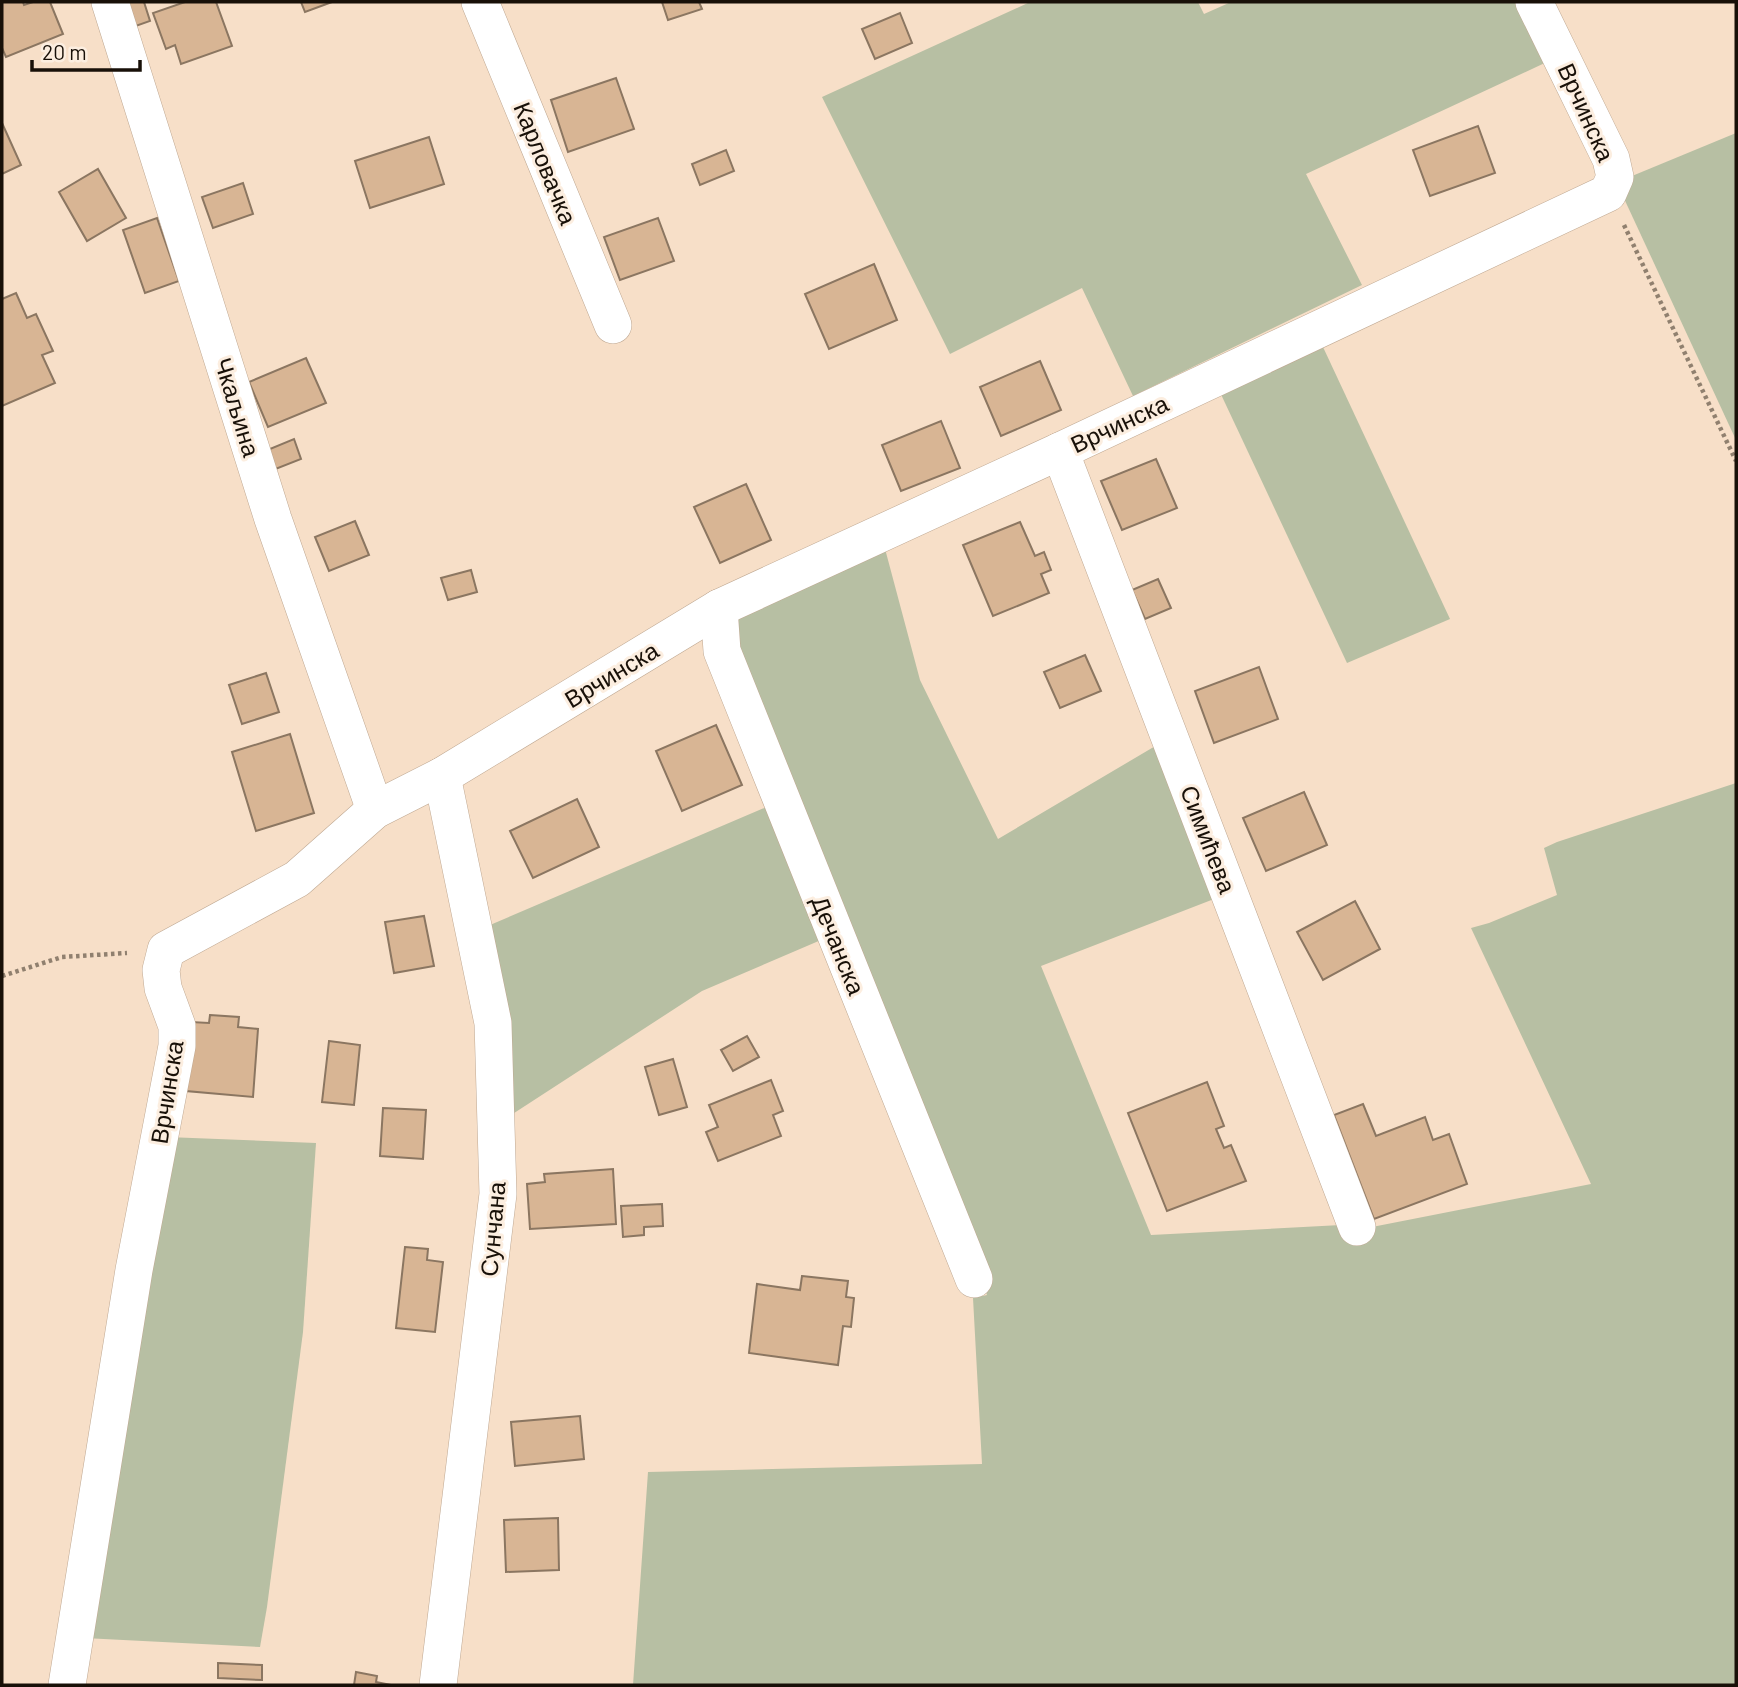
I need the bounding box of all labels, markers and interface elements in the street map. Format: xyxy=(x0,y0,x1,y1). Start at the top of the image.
scale bar xyxy=(32,28,140,72)
text: 20 m xyxy=(42,39,87,64)
street label: Врчинска xyxy=(1553,58,1622,166)
street label: Карловачка xyxy=(508,97,584,229)
street label: Чкаљина xyxy=(209,354,267,461)
street label: Врчинска xyxy=(1066,388,1173,458)
street label: Врчинска xyxy=(559,634,664,713)
street label: Симићева xyxy=(1175,781,1243,898)
street label: Дечанска xyxy=(806,891,872,999)
street label: Врчинска xyxy=(144,1038,189,1146)
street label: Сунчана xyxy=(473,1180,511,1278)

